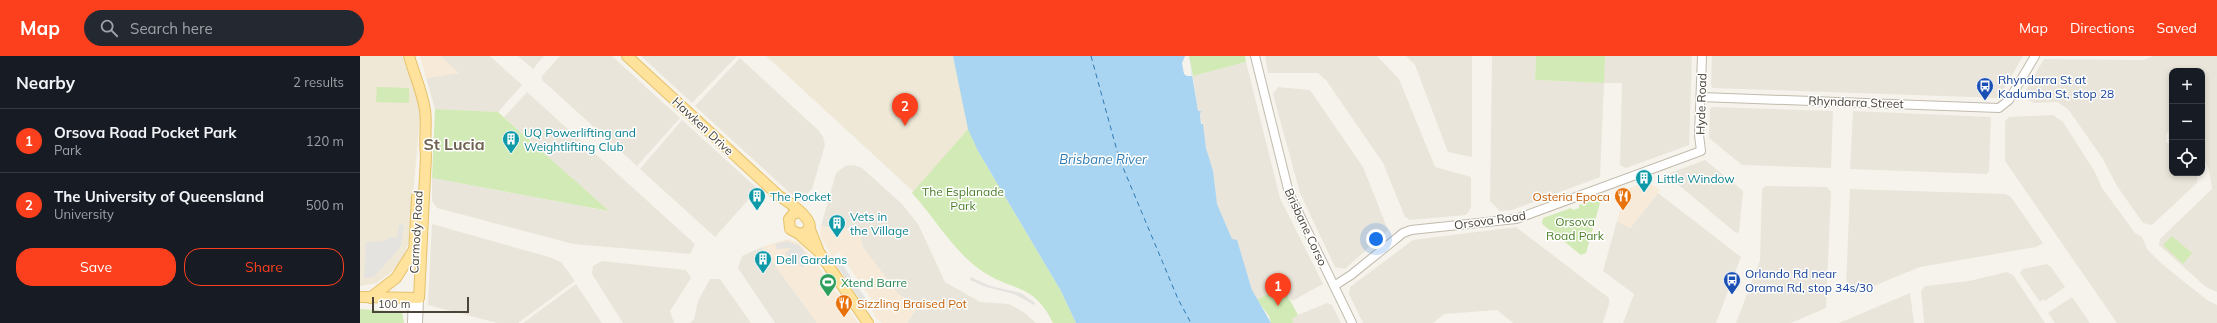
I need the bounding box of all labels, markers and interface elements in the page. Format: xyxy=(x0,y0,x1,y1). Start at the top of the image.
search box xyxy=(84,10,364,46)
text: Map xyxy=(20,16,60,40)
icon: search xyxy=(98,17,120,39)
text: Search here xyxy=(130,19,213,38)
text: Map xyxy=(2019,19,2048,37)
text: Directions xyxy=(2070,19,2135,37)
text: Saved xyxy=(2157,19,2197,37)
map controls xyxy=(2169,68,2205,176)
button: + xyxy=(2169,68,2205,104)
text: Nearby xyxy=(16,72,75,93)
place label: Rhyndarra St at Kadumba St, stop 28 xyxy=(1998,72,2114,101)
street label: Hyde Road xyxy=(1692,73,1710,135)
text: 2 results xyxy=(293,74,344,90)
bus stop icon: Rhyndarra St at Kadumba St, stop 28 xyxy=(1975,76,1995,101)
pin: 2 xyxy=(892,93,918,126)
street label: Rhyndarra Street xyxy=(1808,93,1904,111)
street label: Hawken Drive xyxy=(669,94,737,158)
button: − xyxy=(2169,104,2205,140)
text: Orsova Road Pocket Park xyxy=(54,123,237,142)
place label: UQ Powerlifting and Weightlifting Club xyxy=(524,125,636,154)
building icon: UQ Powerlifting and Weightlifting Club xyxy=(501,129,521,154)
text: 1 xyxy=(25,133,33,149)
text: 120 m xyxy=(306,133,344,149)
district label: St Lucia xyxy=(423,134,485,154)
button: locate xyxy=(2169,140,2205,176)
text: Park xyxy=(54,142,81,158)
water label: Brisbane River xyxy=(1059,151,1148,167)
building icon: Little Window xyxy=(1634,168,1654,193)
place label: Little Window xyxy=(1657,171,1735,186)
park label: The Esplanade Park xyxy=(922,184,1004,213)
building icon: The Pocket xyxy=(747,186,767,211)
street label: Brisbane Corso xyxy=(1281,186,1331,268)
restaurant icon: Osteria Epoca xyxy=(1613,186,1633,211)
text: The University of Queensland xyxy=(54,187,264,206)
place label: The Pocket xyxy=(770,189,831,204)
place label: Osteria Epoca xyxy=(1532,189,1610,204)
street label: Carmody Road xyxy=(406,190,426,274)
text: 2 xyxy=(25,197,33,213)
text: 500 m xyxy=(306,197,344,213)
text: University xyxy=(54,206,114,222)
street label: Orsova Road xyxy=(1453,208,1527,232)
place label: Vets in the Village xyxy=(850,209,909,238)
building icon: Vets in the Village xyxy=(827,213,847,238)
park label: Orsova Road Park xyxy=(1546,214,1605,243)
your location xyxy=(1366,229,1386,249)
button: Save xyxy=(16,248,176,286)
button: Share xyxy=(184,248,344,286)
building icon: Dell Gardens xyxy=(753,249,773,274)
place label: Dell Gardens xyxy=(776,252,847,267)
place label: Orlando Rd near Orama Rd, stop 34s/30 xyxy=(1745,266,1873,295)
bus stop icon: Orlando Rd near Orama Rd, stop 34s/30 xyxy=(1722,270,1742,295)
sports icon: Xtend Barre xyxy=(818,272,838,297)
pin: 1 xyxy=(1265,273,1291,306)
place label: Xtend Barre xyxy=(841,275,907,290)
restaurant icon: Sizzling Braised Pot xyxy=(834,293,854,318)
scale bar xyxy=(372,295,469,314)
place label: Sizzling Braised Pot xyxy=(857,296,967,311)
text: 100 m xyxy=(378,297,410,311)

